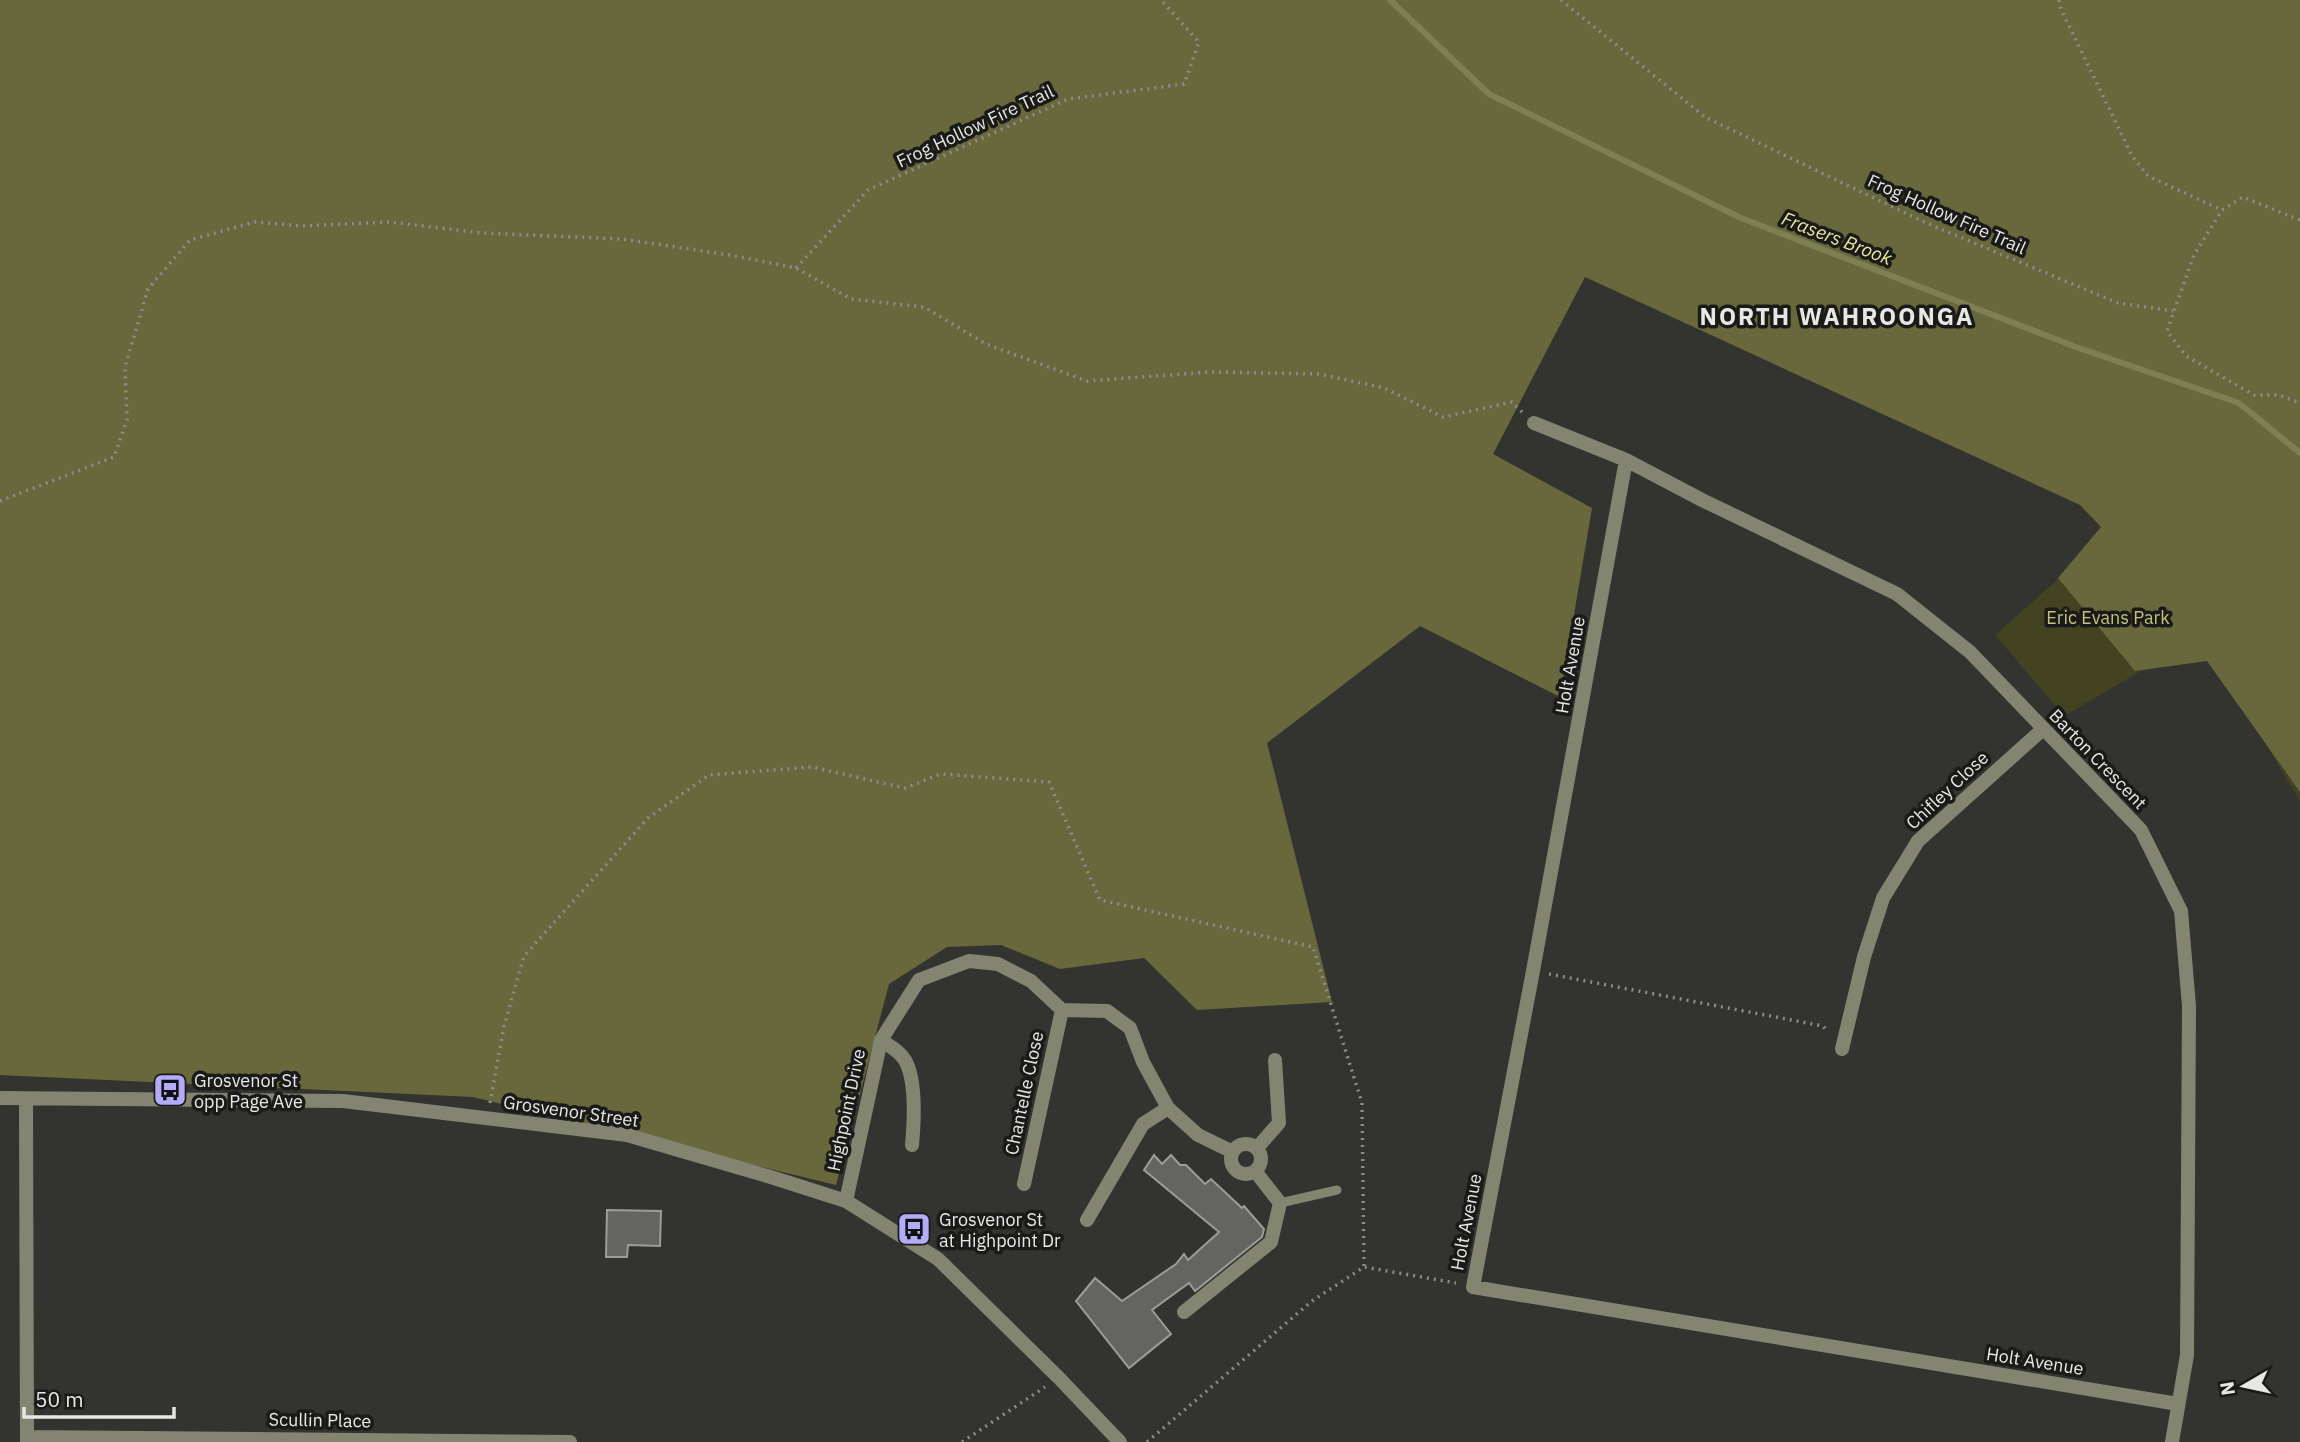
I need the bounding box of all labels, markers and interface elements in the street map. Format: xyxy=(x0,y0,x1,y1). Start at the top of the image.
street label: Frog Hollow Fire Trail xyxy=(893,79,1057,173)
street label: Frog Hollow Fire Trail xyxy=(1864,169,2030,259)
water label: Frasers Brook xyxy=(1778,206,1897,270)
district label: NORTH WAHROONGA xyxy=(1700,300,1974,332)
park label: Eric Evans Park xyxy=(2046,606,2170,629)
street label: Holt Avenue xyxy=(1550,614,1590,715)
street label: Barton Crescent xyxy=(2044,704,2152,814)
street label: Chifley Close xyxy=(1901,746,1993,834)
street label: Chantelle Close xyxy=(1000,1029,1048,1157)
street label: Highpoint Drive xyxy=(822,1047,870,1173)
place label: Grosvenor St opp Page Ave xyxy=(194,1069,303,1113)
bus stop icon: Grosvenor St opp Page Ave xyxy=(151,1071,189,1109)
street label: Grosvenor Street xyxy=(502,1090,640,1132)
street label: Holt Avenue xyxy=(1445,1171,1487,1272)
place label: Grosvenor St at Highpoint Dr xyxy=(939,1208,1061,1252)
bus stop icon: Grosvenor St at Highpoint Dr xyxy=(895,1210,933,1248)
street label: Holt Avenue xyxy=(1985,1342,2085,1380)
north arrow xyxy=(2209,1351,2279,1421)
scale bar xyxy=(24,1376,175,1420)
text: N xyxy=(2214,1380,2240,1397)
text: 50 m xyxy=(35,1385,84,1413)
street label: Scullin Place xyxy=(268,1408,372,1432)

